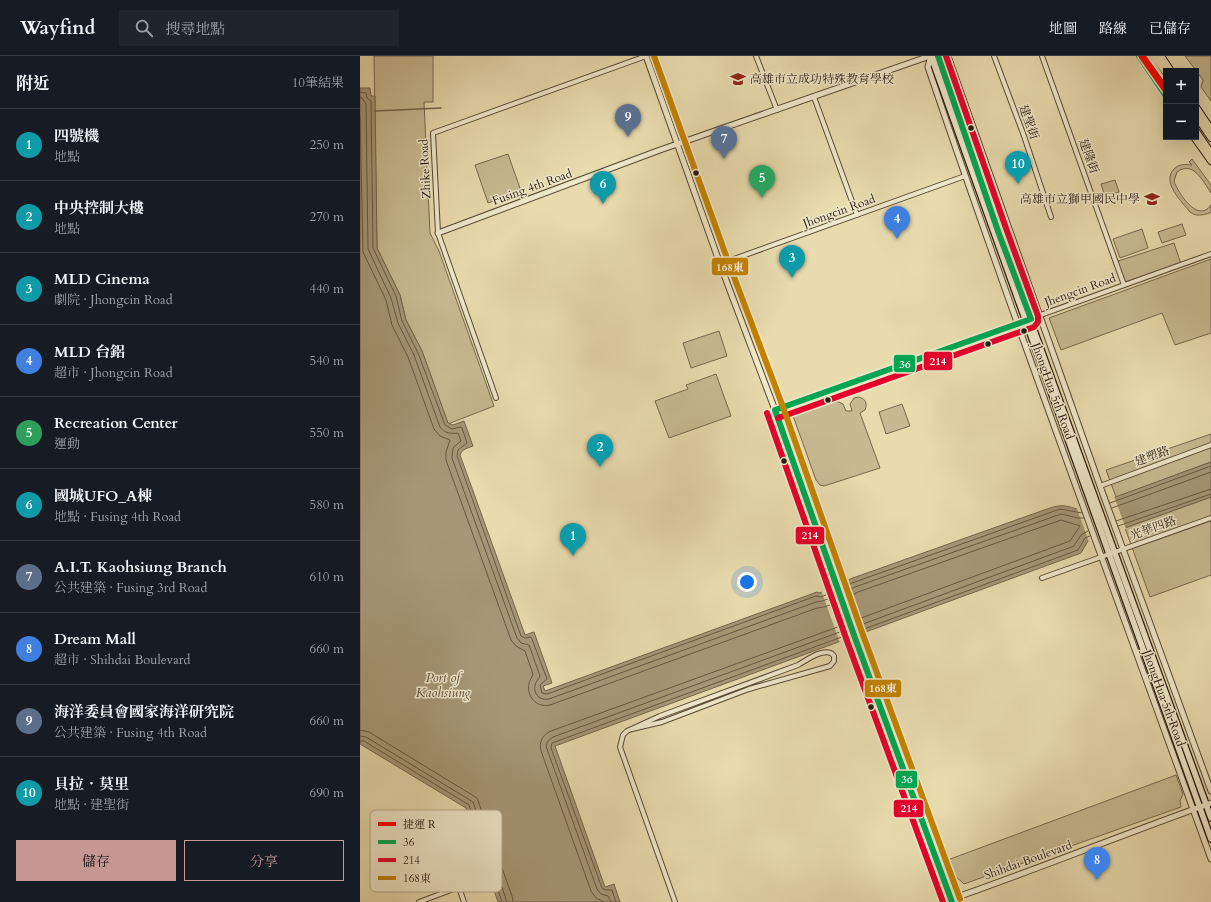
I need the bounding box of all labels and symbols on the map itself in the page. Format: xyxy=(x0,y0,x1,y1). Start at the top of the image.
school or university icon: 高雄市立成功特殊教育學校 xyxy=(729,70,747,88)
place label: 高雄市立成功特殊教育學校 xyxy=(750,71,894,87)
street label: 建聖街 xyxy=(1015,102,1043,143)
pin: 9 xyxy=(615,104,641,137)
unlabelled marker xyxy=(966,123,976,133)
pin: 7 xyxy=(711,126,737,159)
street label: 建隆街 xyxy=(1075,136,1103,177)
street label: Zhike Road xyxy=(415,138,435,199)
pin: 10 xyxy=(1005,151,1031,184)
street label: Fusing 4th Road xyxy=(490,165,575,209)
pin: 5 xyxy=(749,165,775,198)
unlabelled marker xyxy=(691,168,701,178)
pin: 6 xyxy=(590,171,616,204)
street label: Jhongcin Road xyxy=(799,190,878,232)
school or university icon: 高雄市立獅甲國民中學 xyxy=(1143,190,1161,208)
place label: 高雄市立獅甲國民中學 xyxy=(1020,191,1140,207)
pin: 4 xyxy=(884,206,910,239)
pin: 3 xyxy=(779,245,805,278)
line badge: 168東 xyxy=(711,257,749,276)
text: 168東 xyxy=(716,260,744,275)
street label: Jhengcin Road xyxy=(1040,269,1119,311)
unlabelled marker xyxy=(1019,326,1029,336)
unlabelled marker xyxy=(983,339,993,349)
street label: JhongHua 5th Road xyxy=(1027,339,1078,442)
line badge: 214 xyxy=(923,351,953,371)
line badge: 36 xyxy=(893,354,916,373)
text: 214 xyxy=(930,354,947,369)
text: 36 xyxy=(899,357,911,372)
unlabelled marker xyxy=(823,395,833,405)
pin: 2 xyxy=(587,434,613,467)
street label: 建塑路 xyxy=(1132,442,1172,470)
unlabelled marker xyxy=(779,456,789,466)
street label: 光華四路 xyxy=(1128,512,1178,544)
pin: 1 xyxy=(560,523,586,556)
line badge: 214 xyxy=(795,526,825,545)
text: 214 xyxy=(802,528,819,543)
your location xyxy=(737,572,757,592)
street label: JhongHua 5th Road xyxy=(1138,646,1189,749)
water label: Port of Kaohsiung xyxy=(416,669,471,702)
line badge: 168東 xyxy=(864,679,902,698)
text: 168東 xyxy=(869,681,897,696)
unlabelled marker xyxy=(866,702,876,712)
line badge: 36 xyxy=(895,770,918,789)
text: 36 xyxy=(901,772,913,787)
line badge: 214 xyxy=(893,799,924,818)
text: 214 xyxy=(901,801,918,816)
legend xyxy=(370,810,502,892)
text: 捷運 R xyxy=(403,817,436,832)
text: 36 xyxy=(403,835,415,850)
street label: Shihdai Boulevard xyxy=(982,836,1075,883)
pin: 8 xyxy=(1084,847,1110,880)
text: 214 xyxy=(403,853,420,868)
text: 168東 xyxy=(403,871,431,886)

